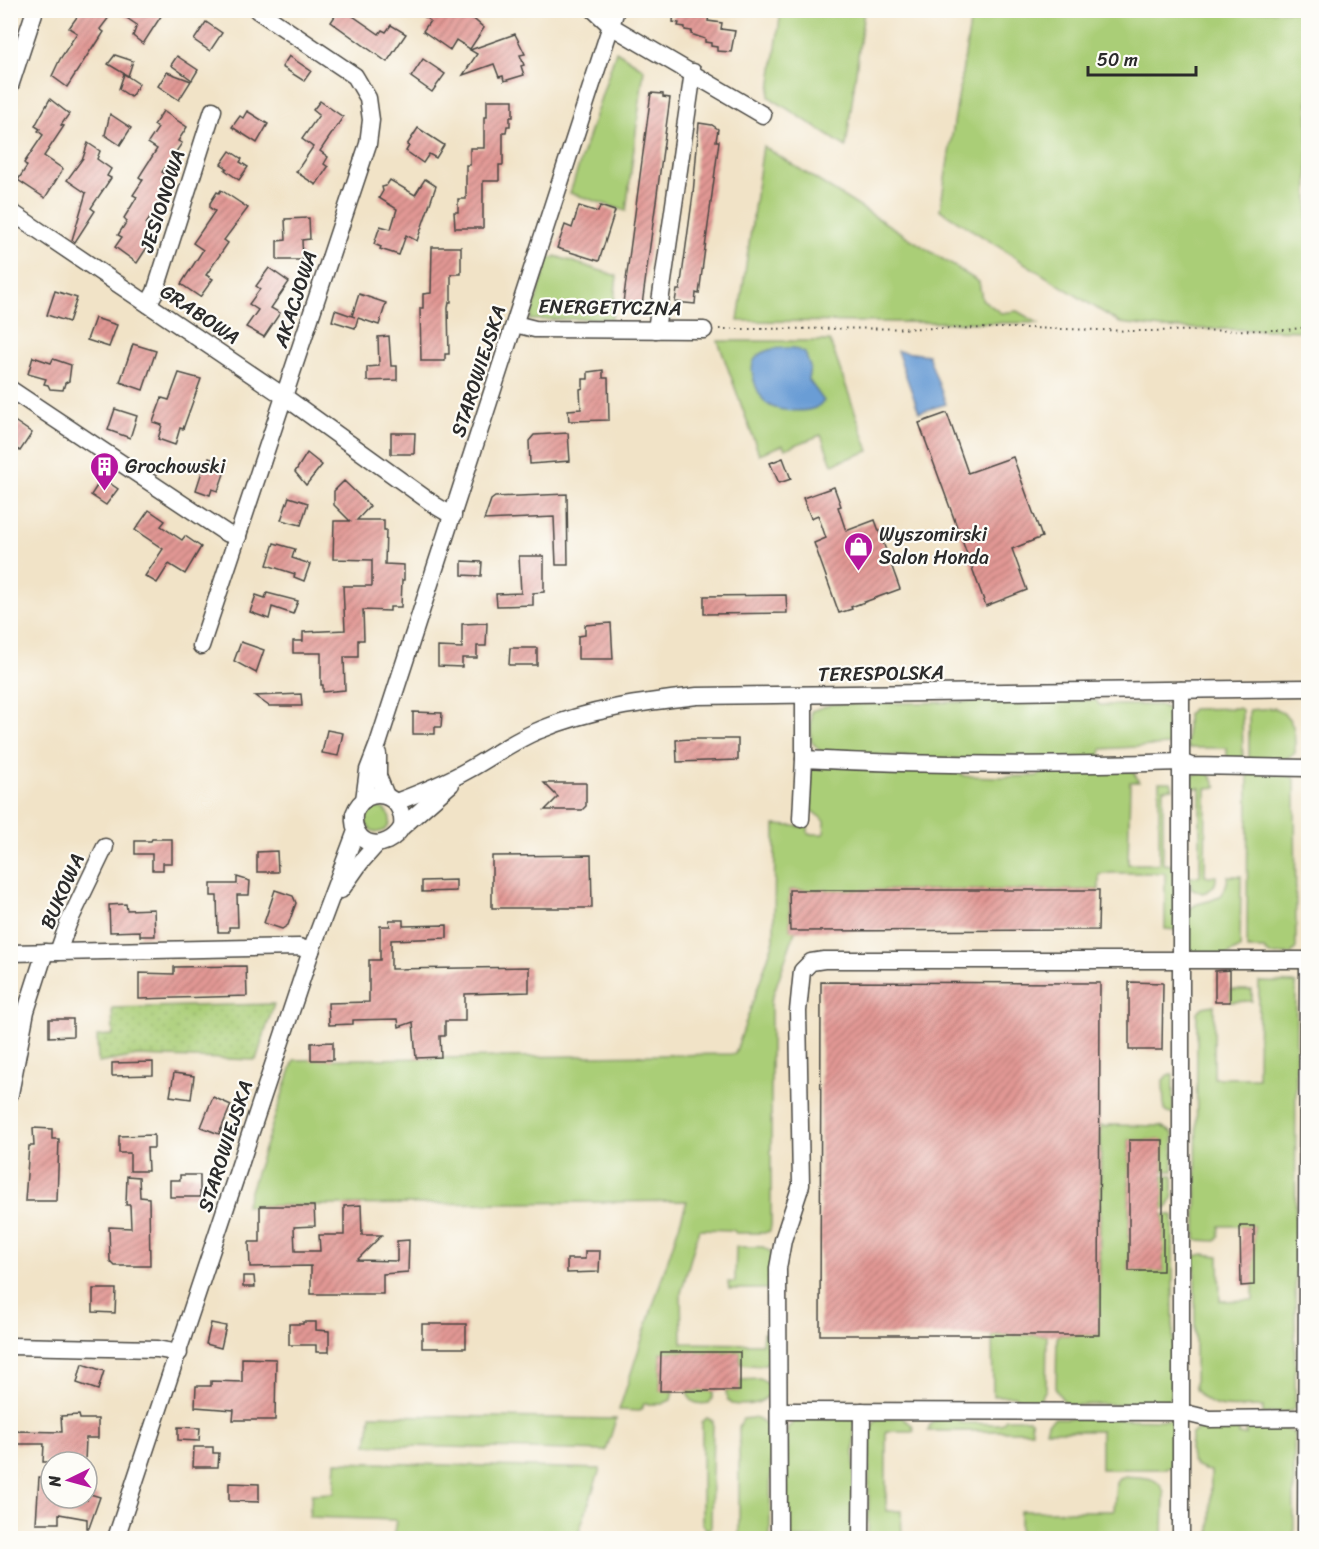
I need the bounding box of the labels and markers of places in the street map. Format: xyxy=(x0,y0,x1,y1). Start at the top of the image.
place label: Grochowski xyxy=(125,449,226,484)
building icon: Grochowski xyxy=(88,450,120,492)
place label: Wyszomirski Salon Honda xyxy=(879,517,989,575)
shop icon: Wyszomirski Salon Honda xyxy=(842,530,874,572)

